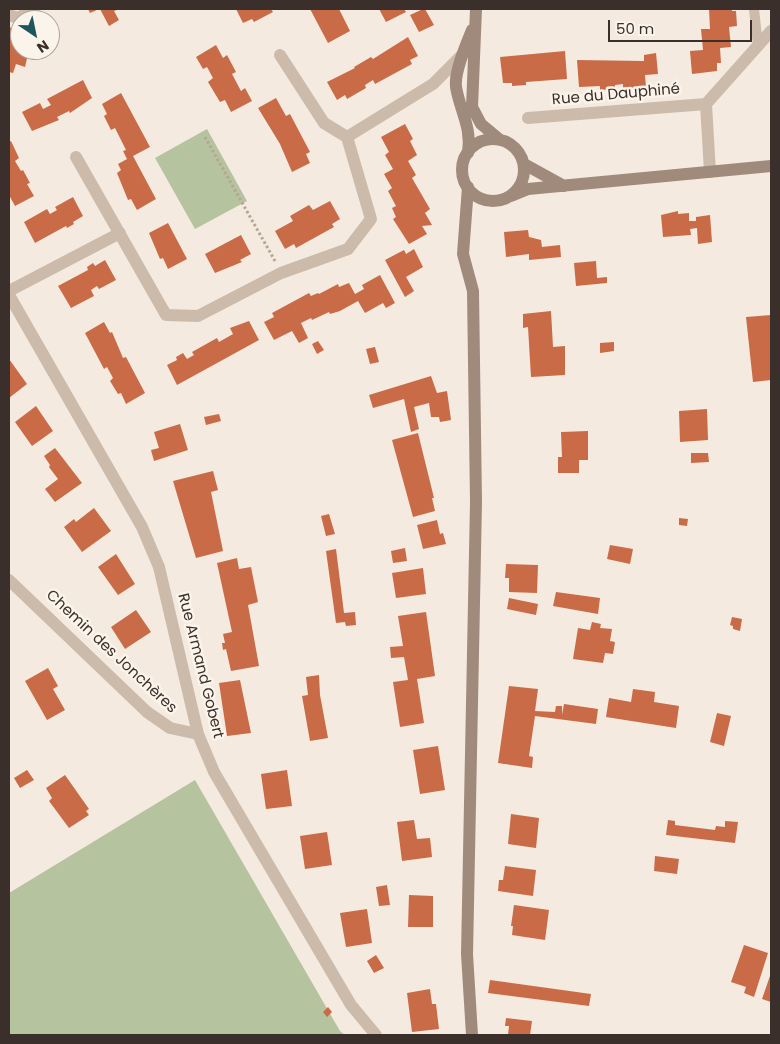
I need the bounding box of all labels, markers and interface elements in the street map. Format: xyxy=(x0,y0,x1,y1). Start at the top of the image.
north arrow xyxy=(10,10,60,60)
scale bar xyxy=(610,10,754,42)
text: 50 m xyxy=(616,18,654,39)
text: N xyxy=(33,35,53,58)
street label: Rue du Dauphiné xyxy=(551,80,681,110)
street label: Chemin des Jonchères xyxy=(42,587,180,717)
street label: Rue Armand Gobert xyxy=(173,592,227,740)

